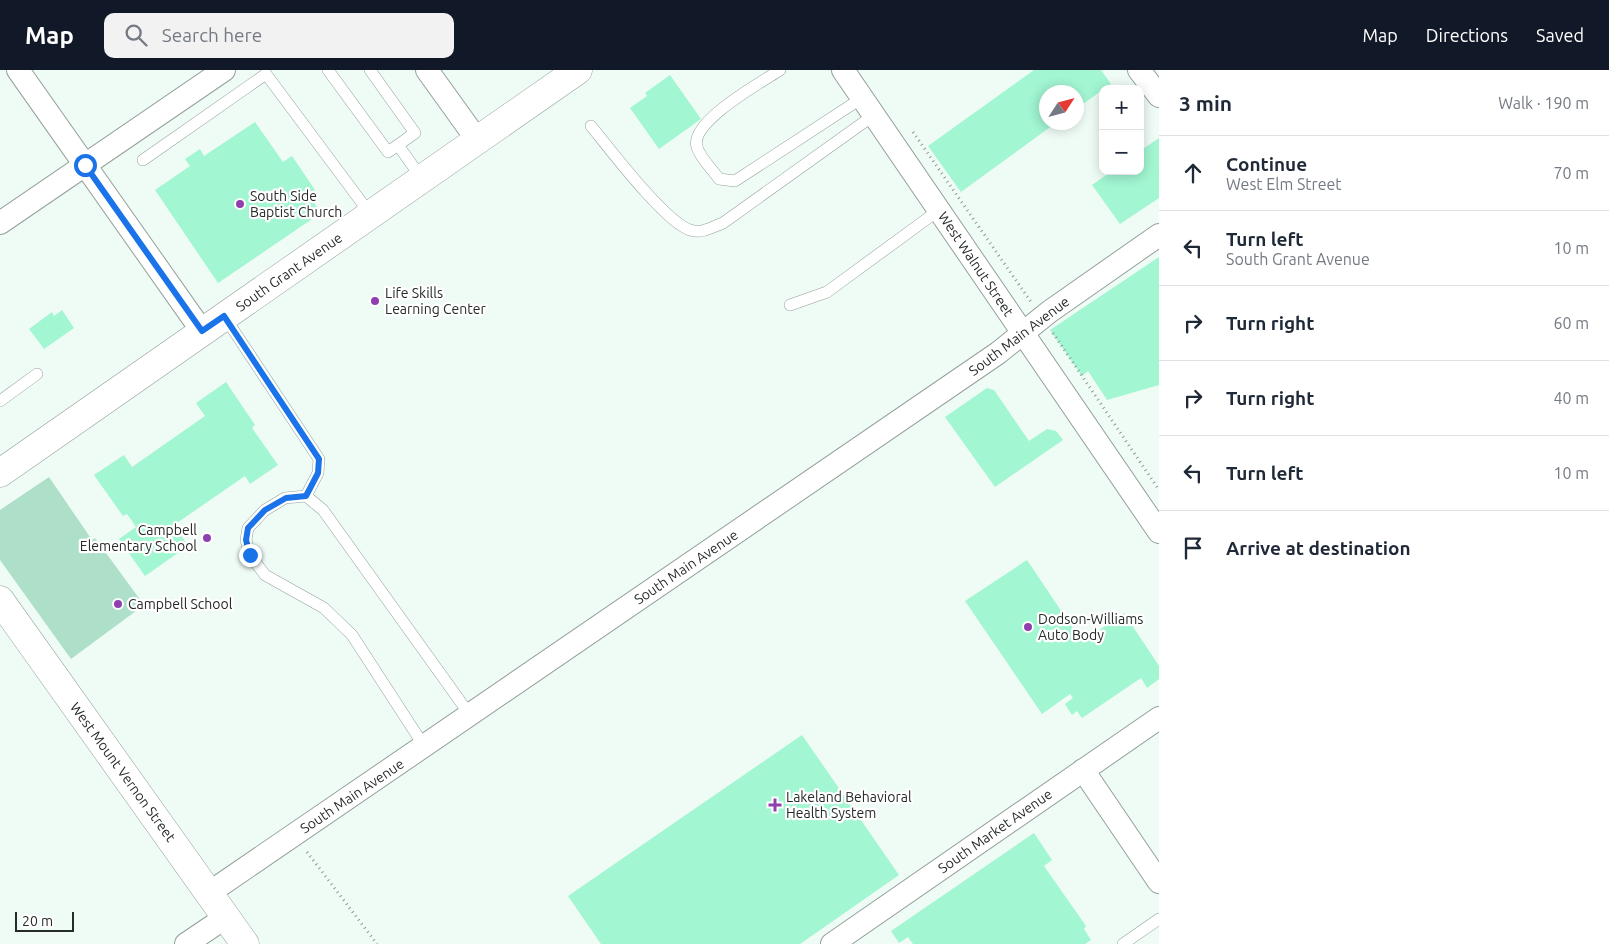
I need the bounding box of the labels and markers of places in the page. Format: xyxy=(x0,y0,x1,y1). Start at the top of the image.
place label: South Side Baptist Church xyxy=(250,188,342,220)
marker: South Side Baptist Church xyxy=(234,198,246,210)
place label: Life Skills Learning Center xyxy=(385,285,486,317)
marker: Life Skills Learning Center xyxy=(369,295,381,307)
place label: Campbell Elementary School xyxy=(80,522,197,554)
marker: Campbell Elementary School xyxy=(201,532,213,544)
place label: Campbell School xyxy=(128,596,233,612)
marker: Campbell School xyxy=(112,598,124,610)
place label: Dodson-Williams Auto Body xyxy=(1038,611,1143,643)
marker: Dodson-Williams Auto Body xyxy=(1022,621,1034,633)
place label: Lakeland Behavioral Health System xyxy=(786,789,912,821)
marker: Lakeland Behavioral Health System xyxy=(768,798,782,812)

